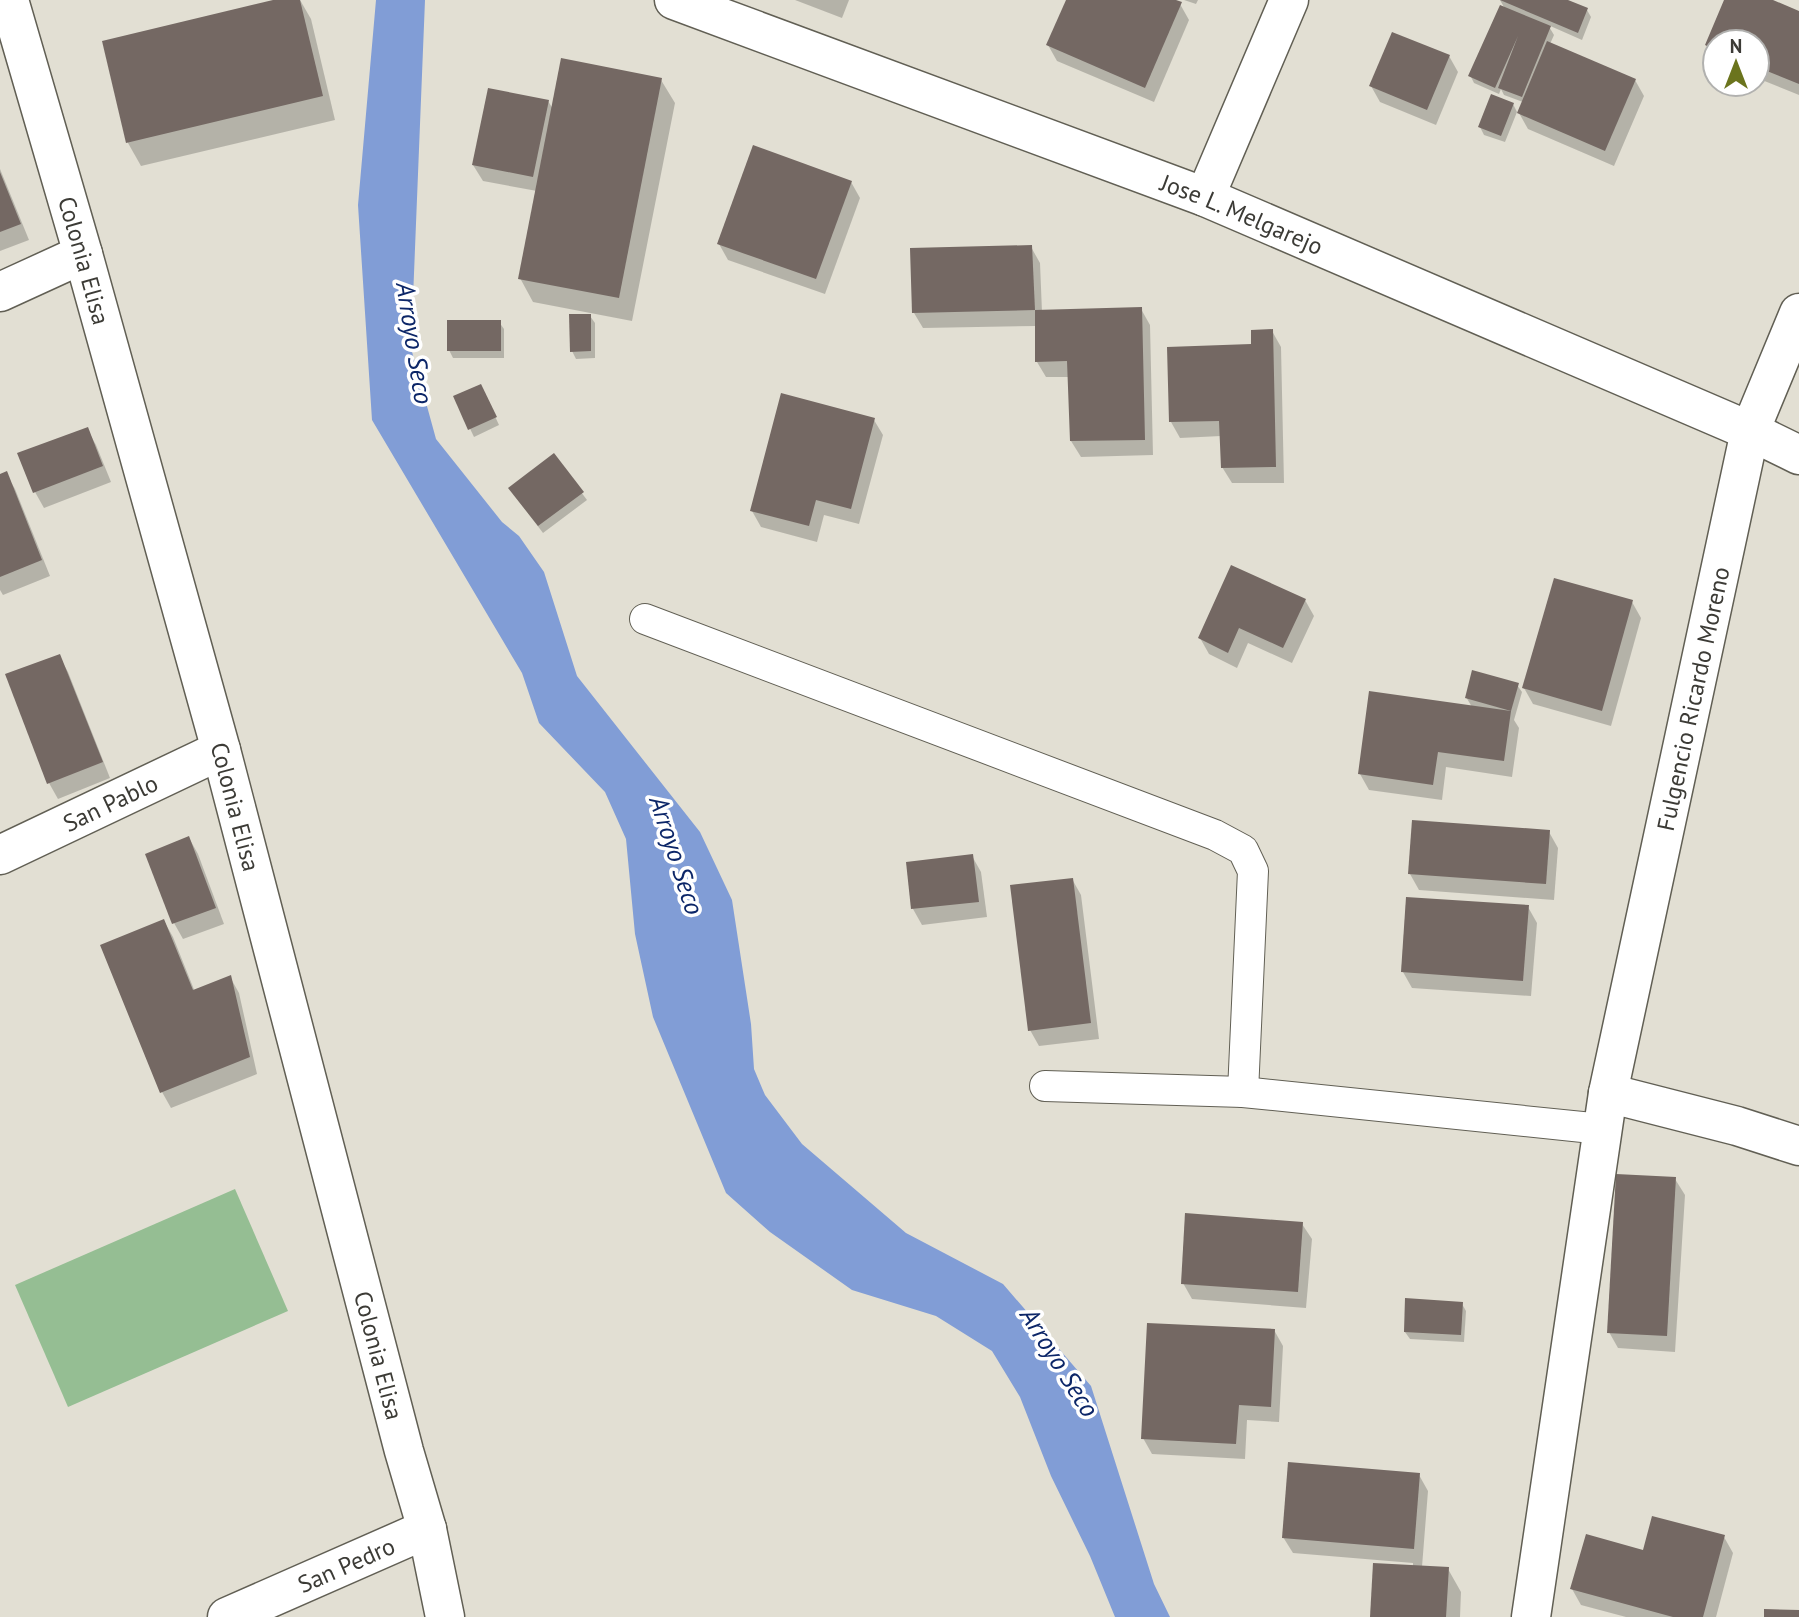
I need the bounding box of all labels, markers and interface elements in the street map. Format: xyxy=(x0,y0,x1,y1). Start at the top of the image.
north arrow xyxy=(1701,28,1771,98)
text: N xyxy=(1730,34,1742,58)
street label: Jose L. Melgarejo xyxy=(1155,166,1328,261)
street label: Colonia Elisa xyxy=(51,193,117,328)
water label: Arroyo Seco xyxy=(389,279,441,406)
street label: Fulgencio Ricardo Moreno xyxy=(1649,564,1736,833)
street label: Colonia Elisa xyxy=(204,739,267,874)
street label: San Pablo xyxy=(58,767,163,838)
water label: Arroyo Seco xyxy=(642,790,712,919)
street label: Colonia Elisa xyxy=(347,1288,411,1423)
water label: Arroyo Seco xyxy=(1013,1300,1107,1423)
street label: San Pedro xyxy=(293,1530,399,1600)

